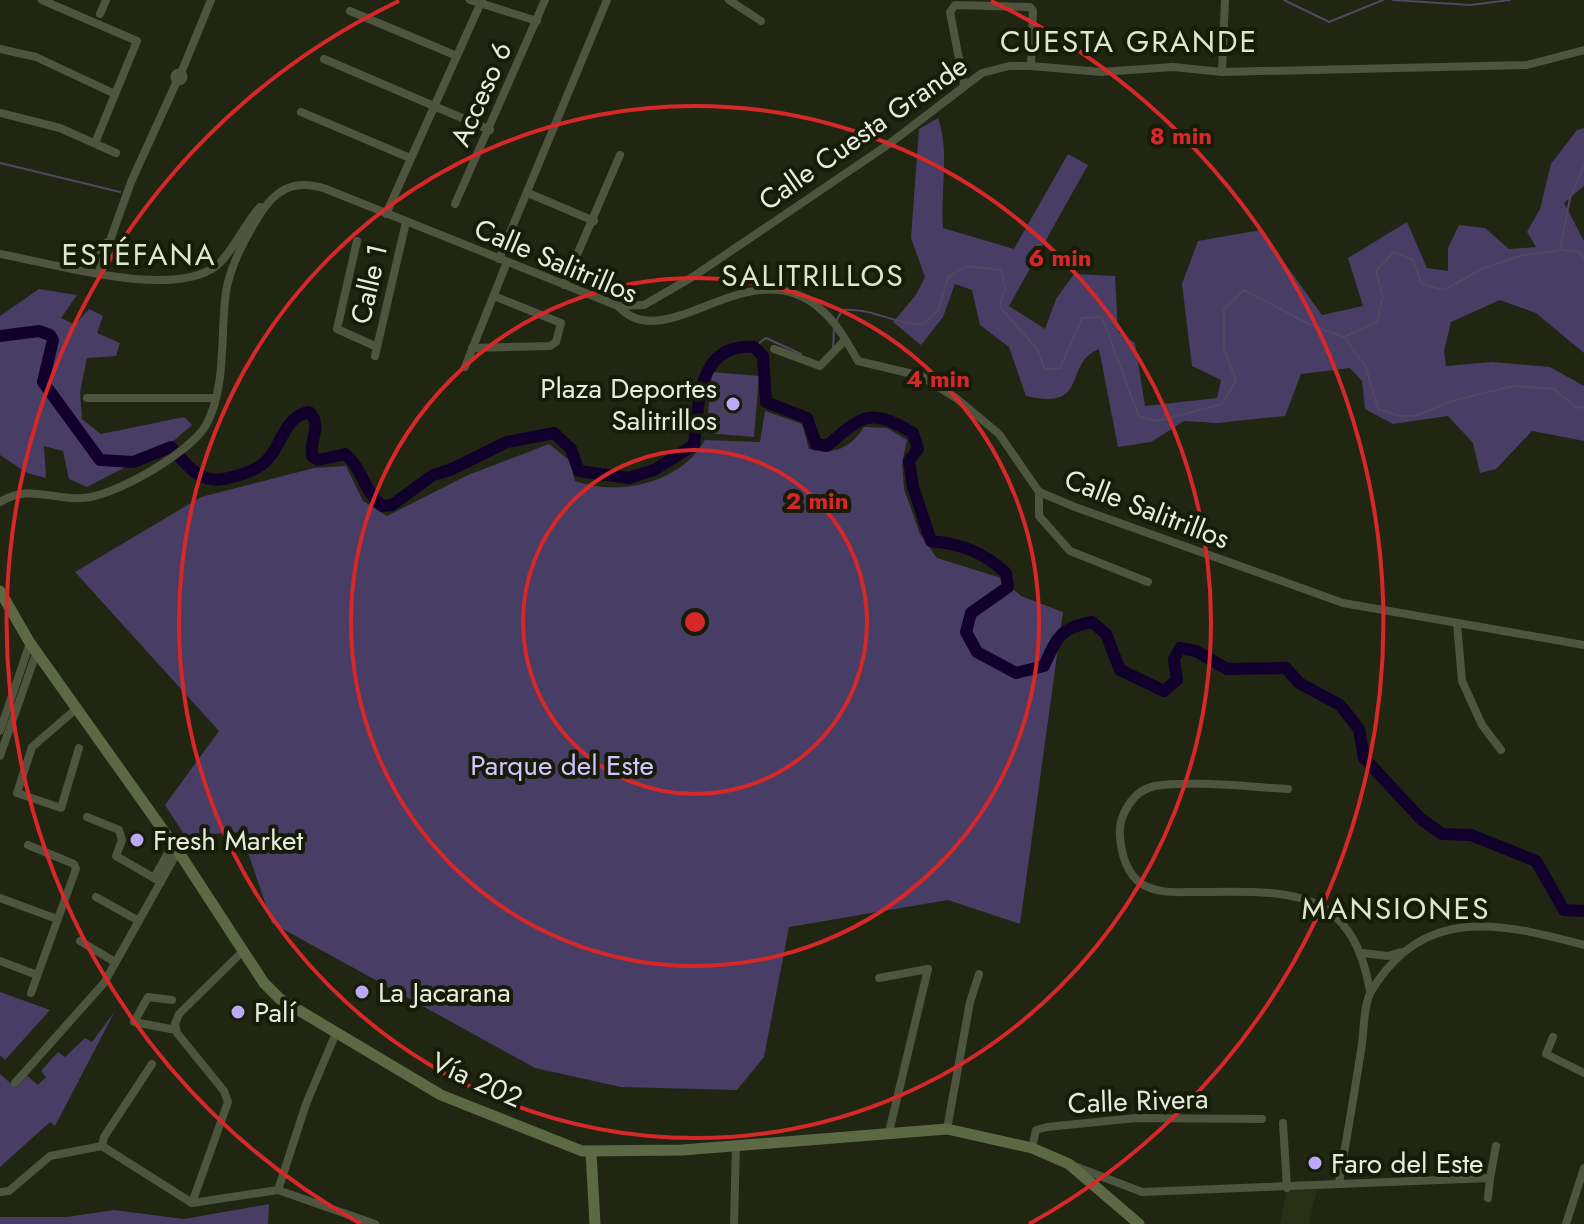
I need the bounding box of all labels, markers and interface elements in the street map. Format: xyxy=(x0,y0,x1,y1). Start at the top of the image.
district label: CUESTA GRANDE xyxy=(1000,20,1258,63)
street label: Acceso 6 xyxy=(440,35,522,153)
street label: Calle Cuesta Grande xyxy=(750,46,976,220)
text: 8 min xyxy=(1150,118,1212,153)
street label: Calle Salitrillos xyxy=(468,208,644,314)
district label: ESTÉFANA xyxy=(61,233,217,276)
street label: Calle 1 xyxy=(340,240,398,328)
text: 6 min xyxy=(1028,240,1092,275)
district label: SALITRILLOS xyxy=(721,254,905,297)
text: 4 min xyxy=(906,361,970,396)
place label: Plaza Deportes Salitrillos xyxy=(540,368,717,441)
marker: Plaza Deportes Salitrillos xyxy=(724,395,742,413)
street label: Calle Salitrillos xyxy=(1058,459,1236,559)
text: 2 min xyxy=(785,483,849,518)
centre of rings xyxy=(681,608,709,636)
park label: Parque del Este xyxy=(470,745,654,786)
place label: Fresh Market xyxy=(153,820,304,861)
marker: Fresh Market xyxy=(128,831,146,849)
district label: MANSIONES xyxy=(1301,887,1491,930)
place label: La Jacarana xyxy=(378,972,511,1013)
marker: La Jacarana xyxy=(353,983,371,1001)
place label: Palí xyxy=(254,992,297,1033)
marker: Palí xyxy=(229,1003,247,1021)
street label: Vía 202 xyxy=(425,1042,529,1118)
street label: Calle Rivera xyxy=(1067,1078,1209,1124)
place label: Faro del Este xyxy=(1331,1143,1484,1184)
marker: Faro del Este xyxy=(1306,1154,1324,1172)

